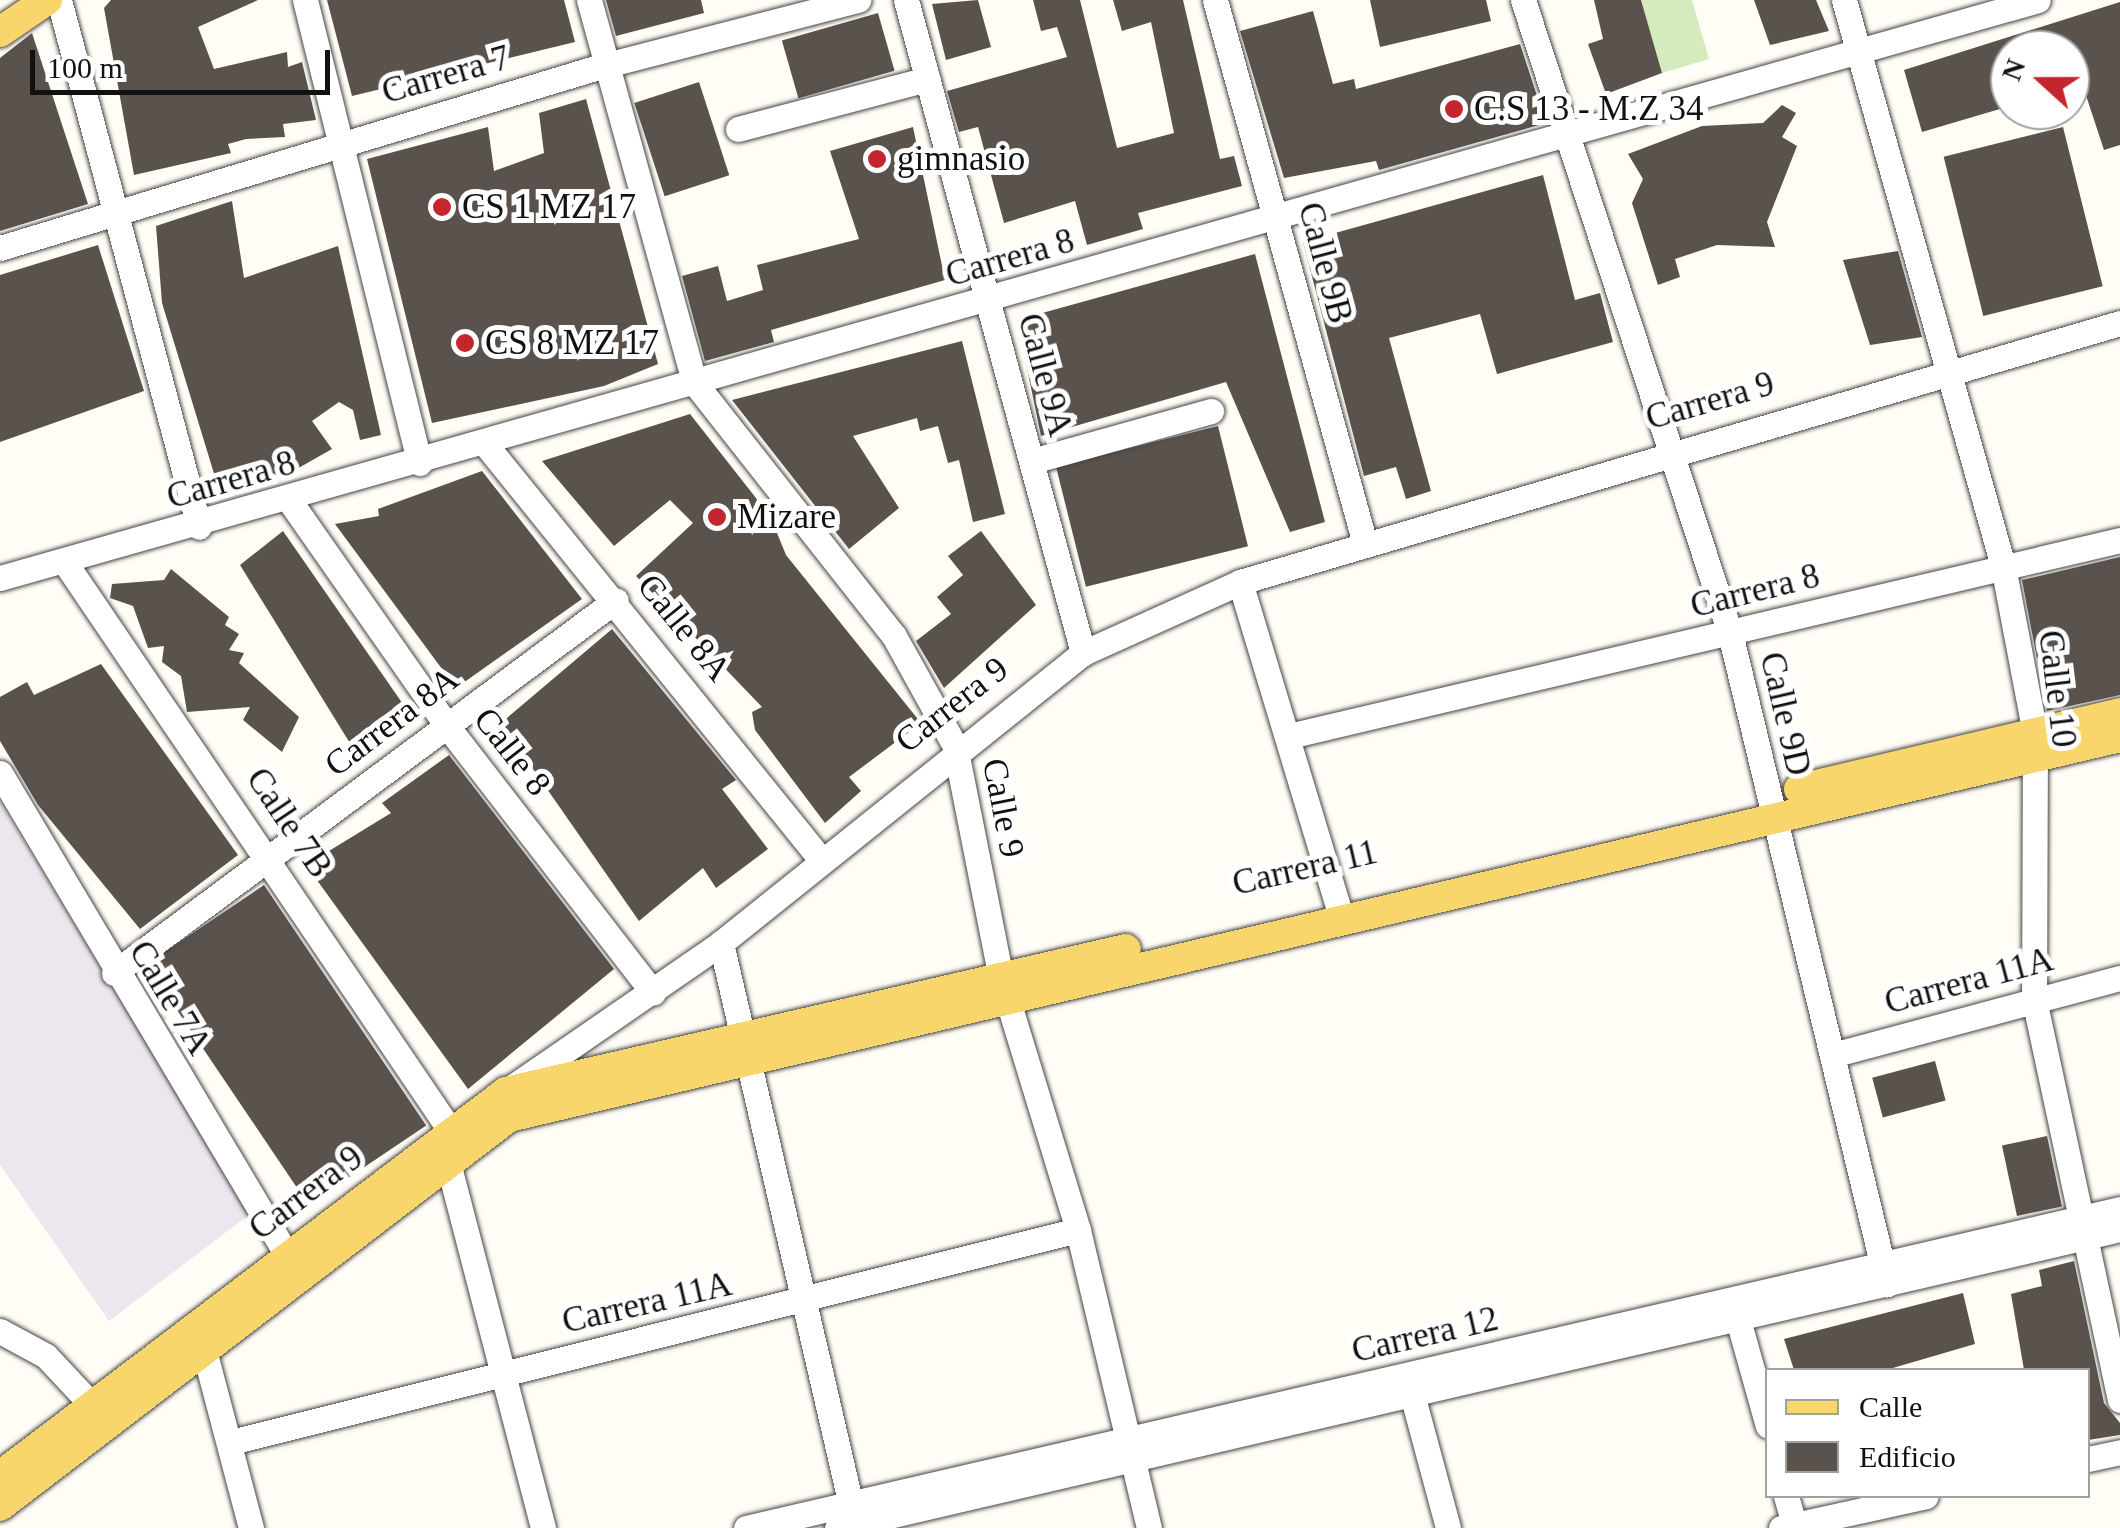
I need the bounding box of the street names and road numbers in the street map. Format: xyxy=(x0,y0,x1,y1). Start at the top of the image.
street label: Carrera 7 xyxy=(377,37,515,113)
street label: Calle 9B xyxy=(1289,198,1361,328)
street label: Carrera 8 xyxy=(941,220,1079,296)
street label: Calle 9A xyxy=(1008,309,1082,441)
street label: Carrera 9 xyxy=(1641,363,1779,439)
street label: Carrera 8 xyxy=(162,442,300,518)
street label: Carrera 8 xyxy=(1686,555,1824,627)
street label: Calle 8A xyxy=(628,566,740,690)
street label: Calle 10 xyxy=(2029,628,2085,750)
street label: Carrera 9 xyxy=(887,648,1017,762)
street label: Calle 9D xyxy=(1750,648,1820,780)
street label: Carrera 8A xyxy=(317,658,467,786)
street label: Calle 8 xyxy=(465,700,559,804)
street label: Calle 9 xyxy=(973,755,1033,861)
street label: Calle 7B xyxy=(237,760,341,886)
street label: Carrera 11 xyxy=(1228,831,1382,905)
street label: Calle 7A xyxy=(120,933,220,1063)
street label: Carrera 11A xyxy=(1880,938,2058,1024)
street label: Carrera 9 xyxy=(241,1137,371,1249)
street label: Carrera 11A xyxy=(558,1263,736,1343)
street label: Carrera 12 xyxy=(1348,1298,1502,1372)

